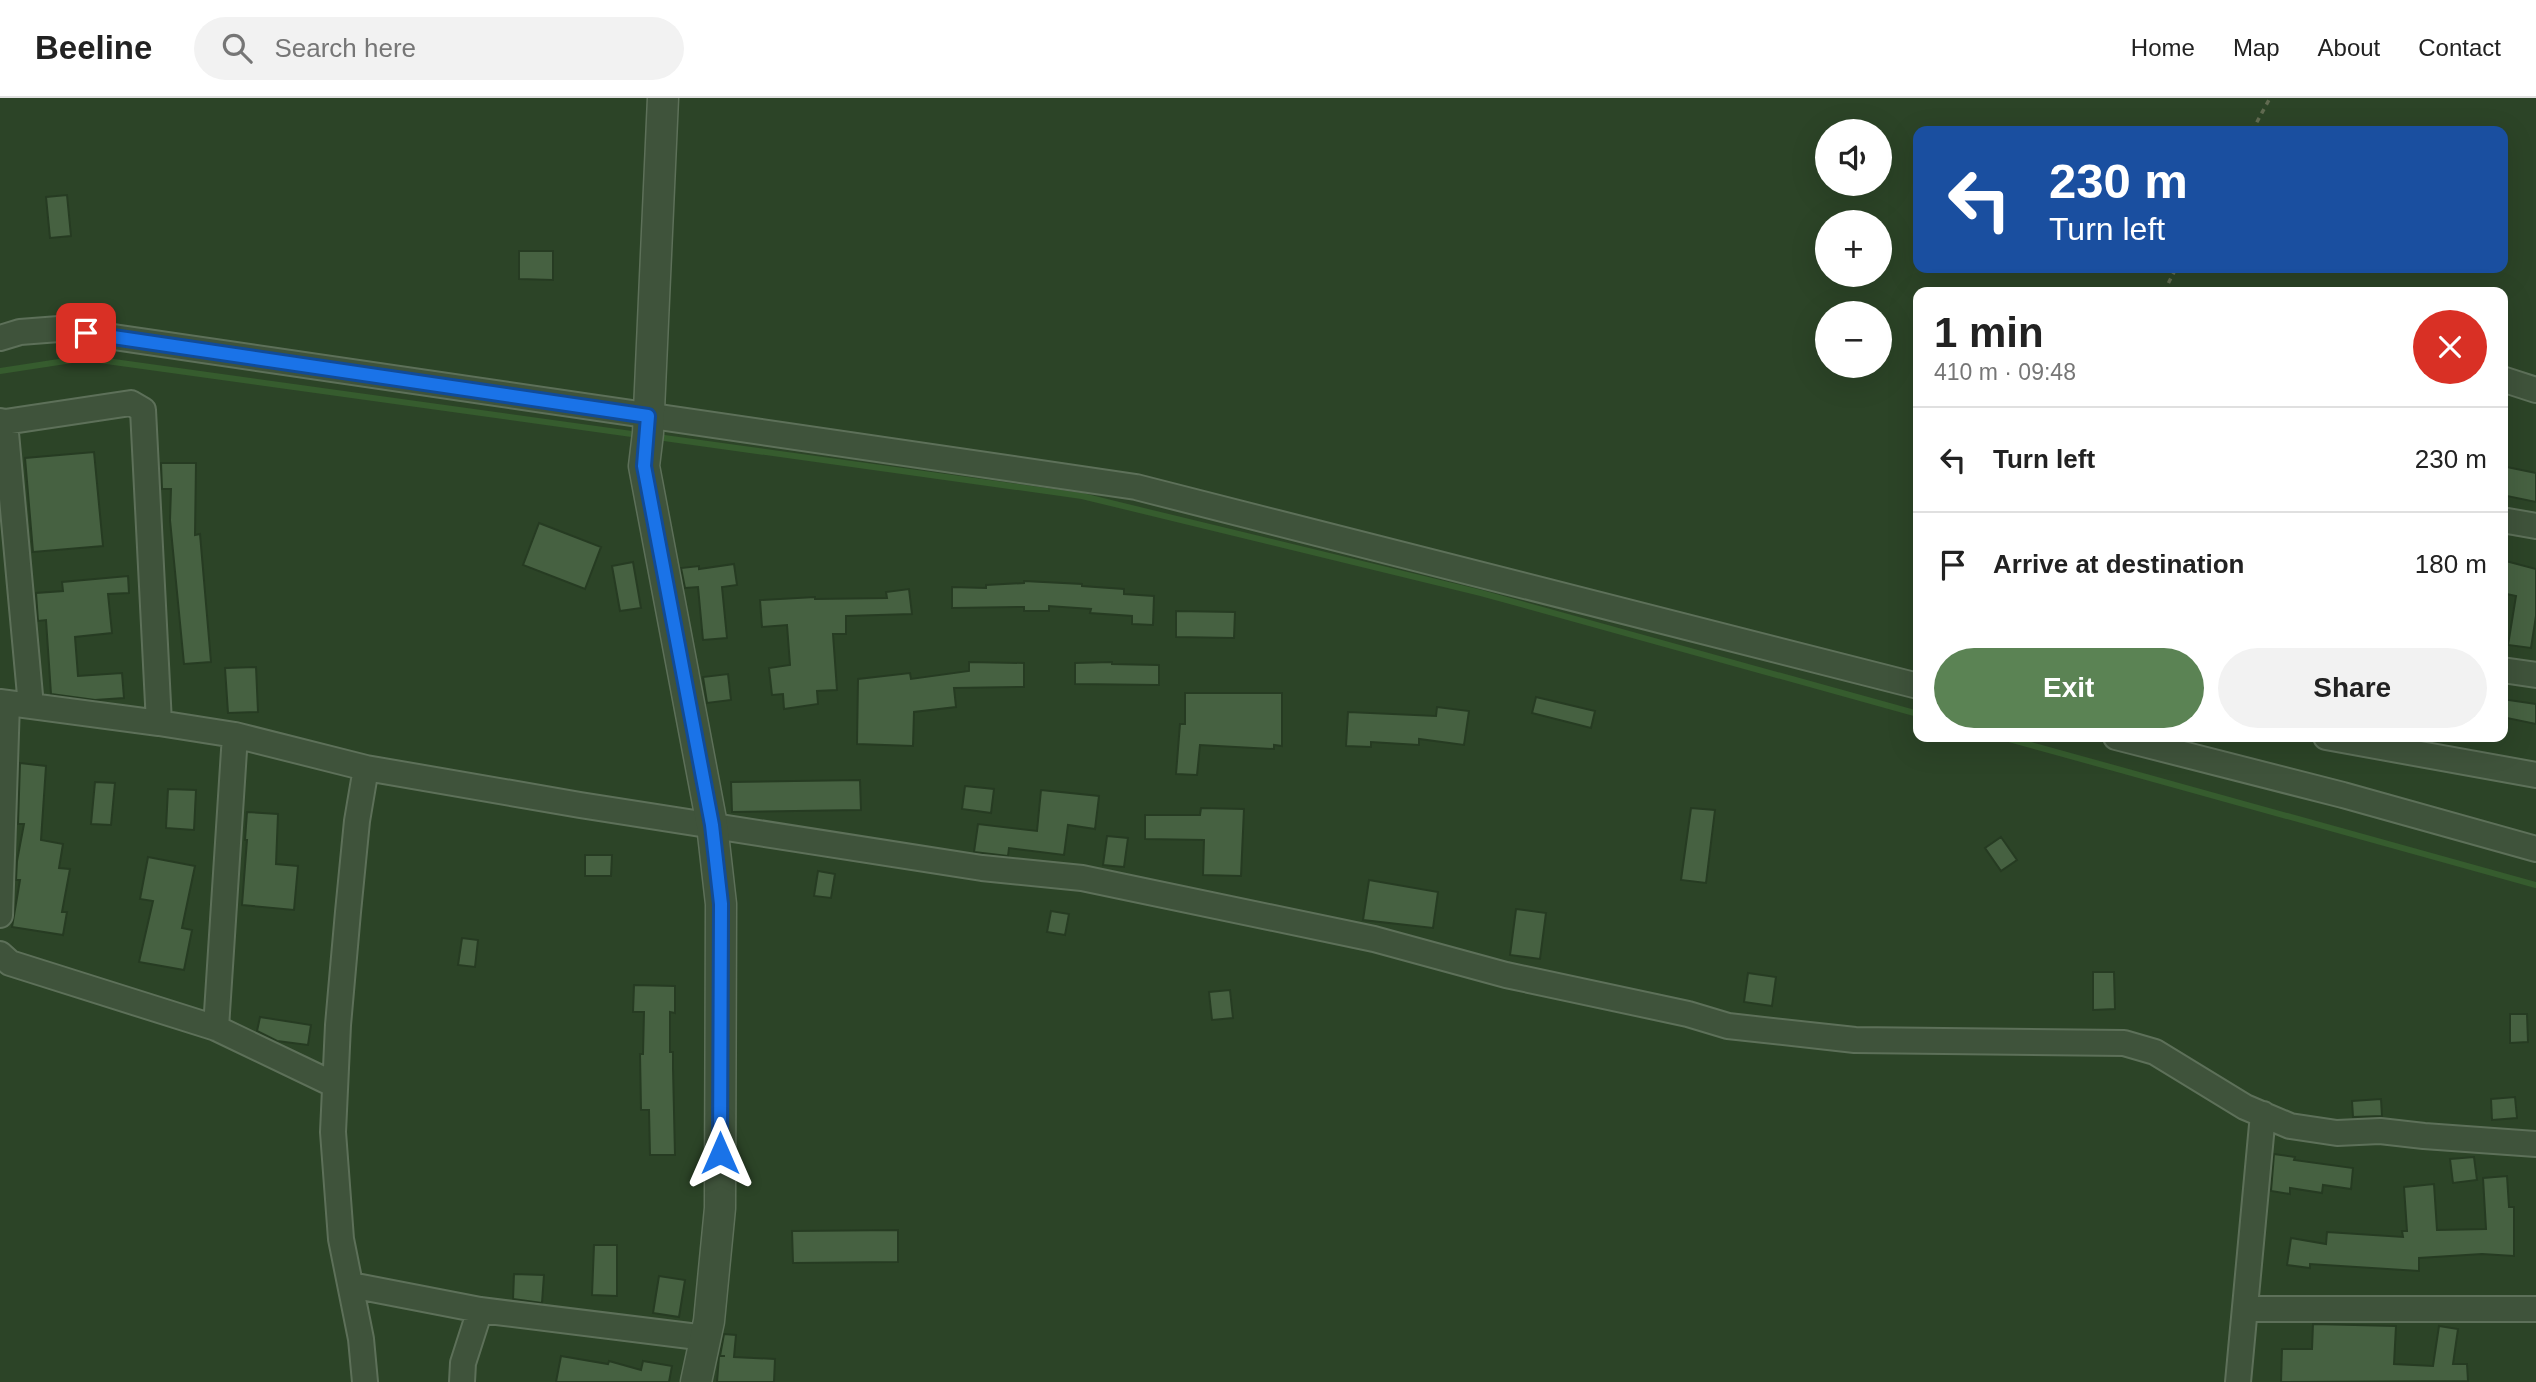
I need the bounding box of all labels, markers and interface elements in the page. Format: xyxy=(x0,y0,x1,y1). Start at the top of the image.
search box xyxy=(194,17,684,80)
text: Beeline xyxy=(35,29,152,66)
icon: search xyxy=(218,29,256,67)
text: Search here xyxy=(274,33,416,63)
text: Home xyxy=(2131,34,2195,61)
text: Map xyxy=(2233,34,2280,61)
text: About xyxy=(2318,34,2380,61)
text: Contact xyxy=(2418,34,2501,61)
map controls xyxy=(1815,119,1892,378)
button: sound xyxy=(1815,119,1892,196)
icon: left xyxy=(1934,154,2025,245)
text: 230 m xyxy=(2049,154,2188,208)
button: + xyxy=(1815,210,1892,287)
text: Turn left xyxy=(2049,211,2165,247)
button: − xyxy=(1815,301,1892,378)
pin xyxy=(56,303,116,363)
text: 1 min xyxy=(1934,309,2044,356)
button: close xyxy=(2413,310,2487,384)
icon: arrive xyxy=(67,314,105,352)
text: 410 m · 09:48 xyxy=(1934,359,2076,385)
icon: left xyxy=(1934,441,1972,479)
text: Turn left xyxy=(1993,444,2095,474)
text: 230 m xyxy=(2415,444,2487,474)
icon: arrive xyxy=(1934,546,1972,584)
text: Arrive at destination xyxy=(1993,549,2244,579)
text: 180 m xyxy=(2415,549,2487,579)
button: Exit xyxy=(1934,648,2204,728)
button: Share xyxy=(2218,648,2487,728)
position arrow xyxy=(683,1116,757,1190)

